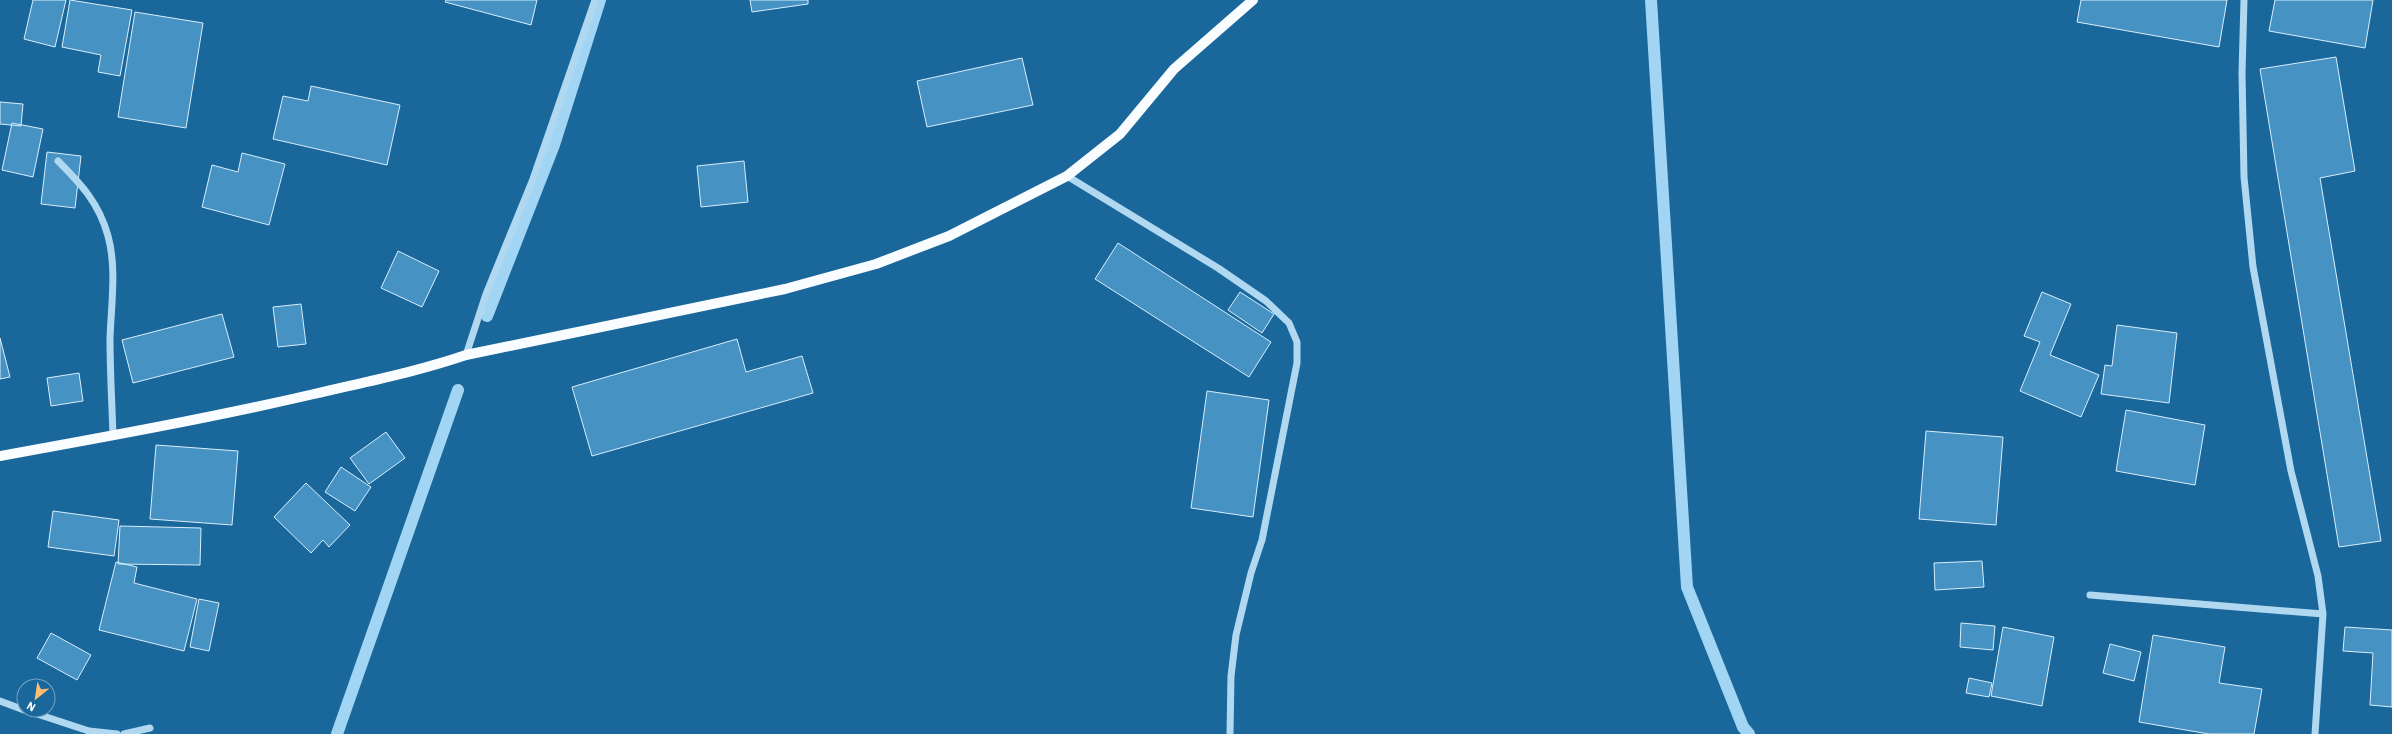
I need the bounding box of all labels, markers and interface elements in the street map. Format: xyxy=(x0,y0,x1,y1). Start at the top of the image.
north arrow xyxy=(16,678,56,718)
text: N xyxy=(24,699,38,715)

